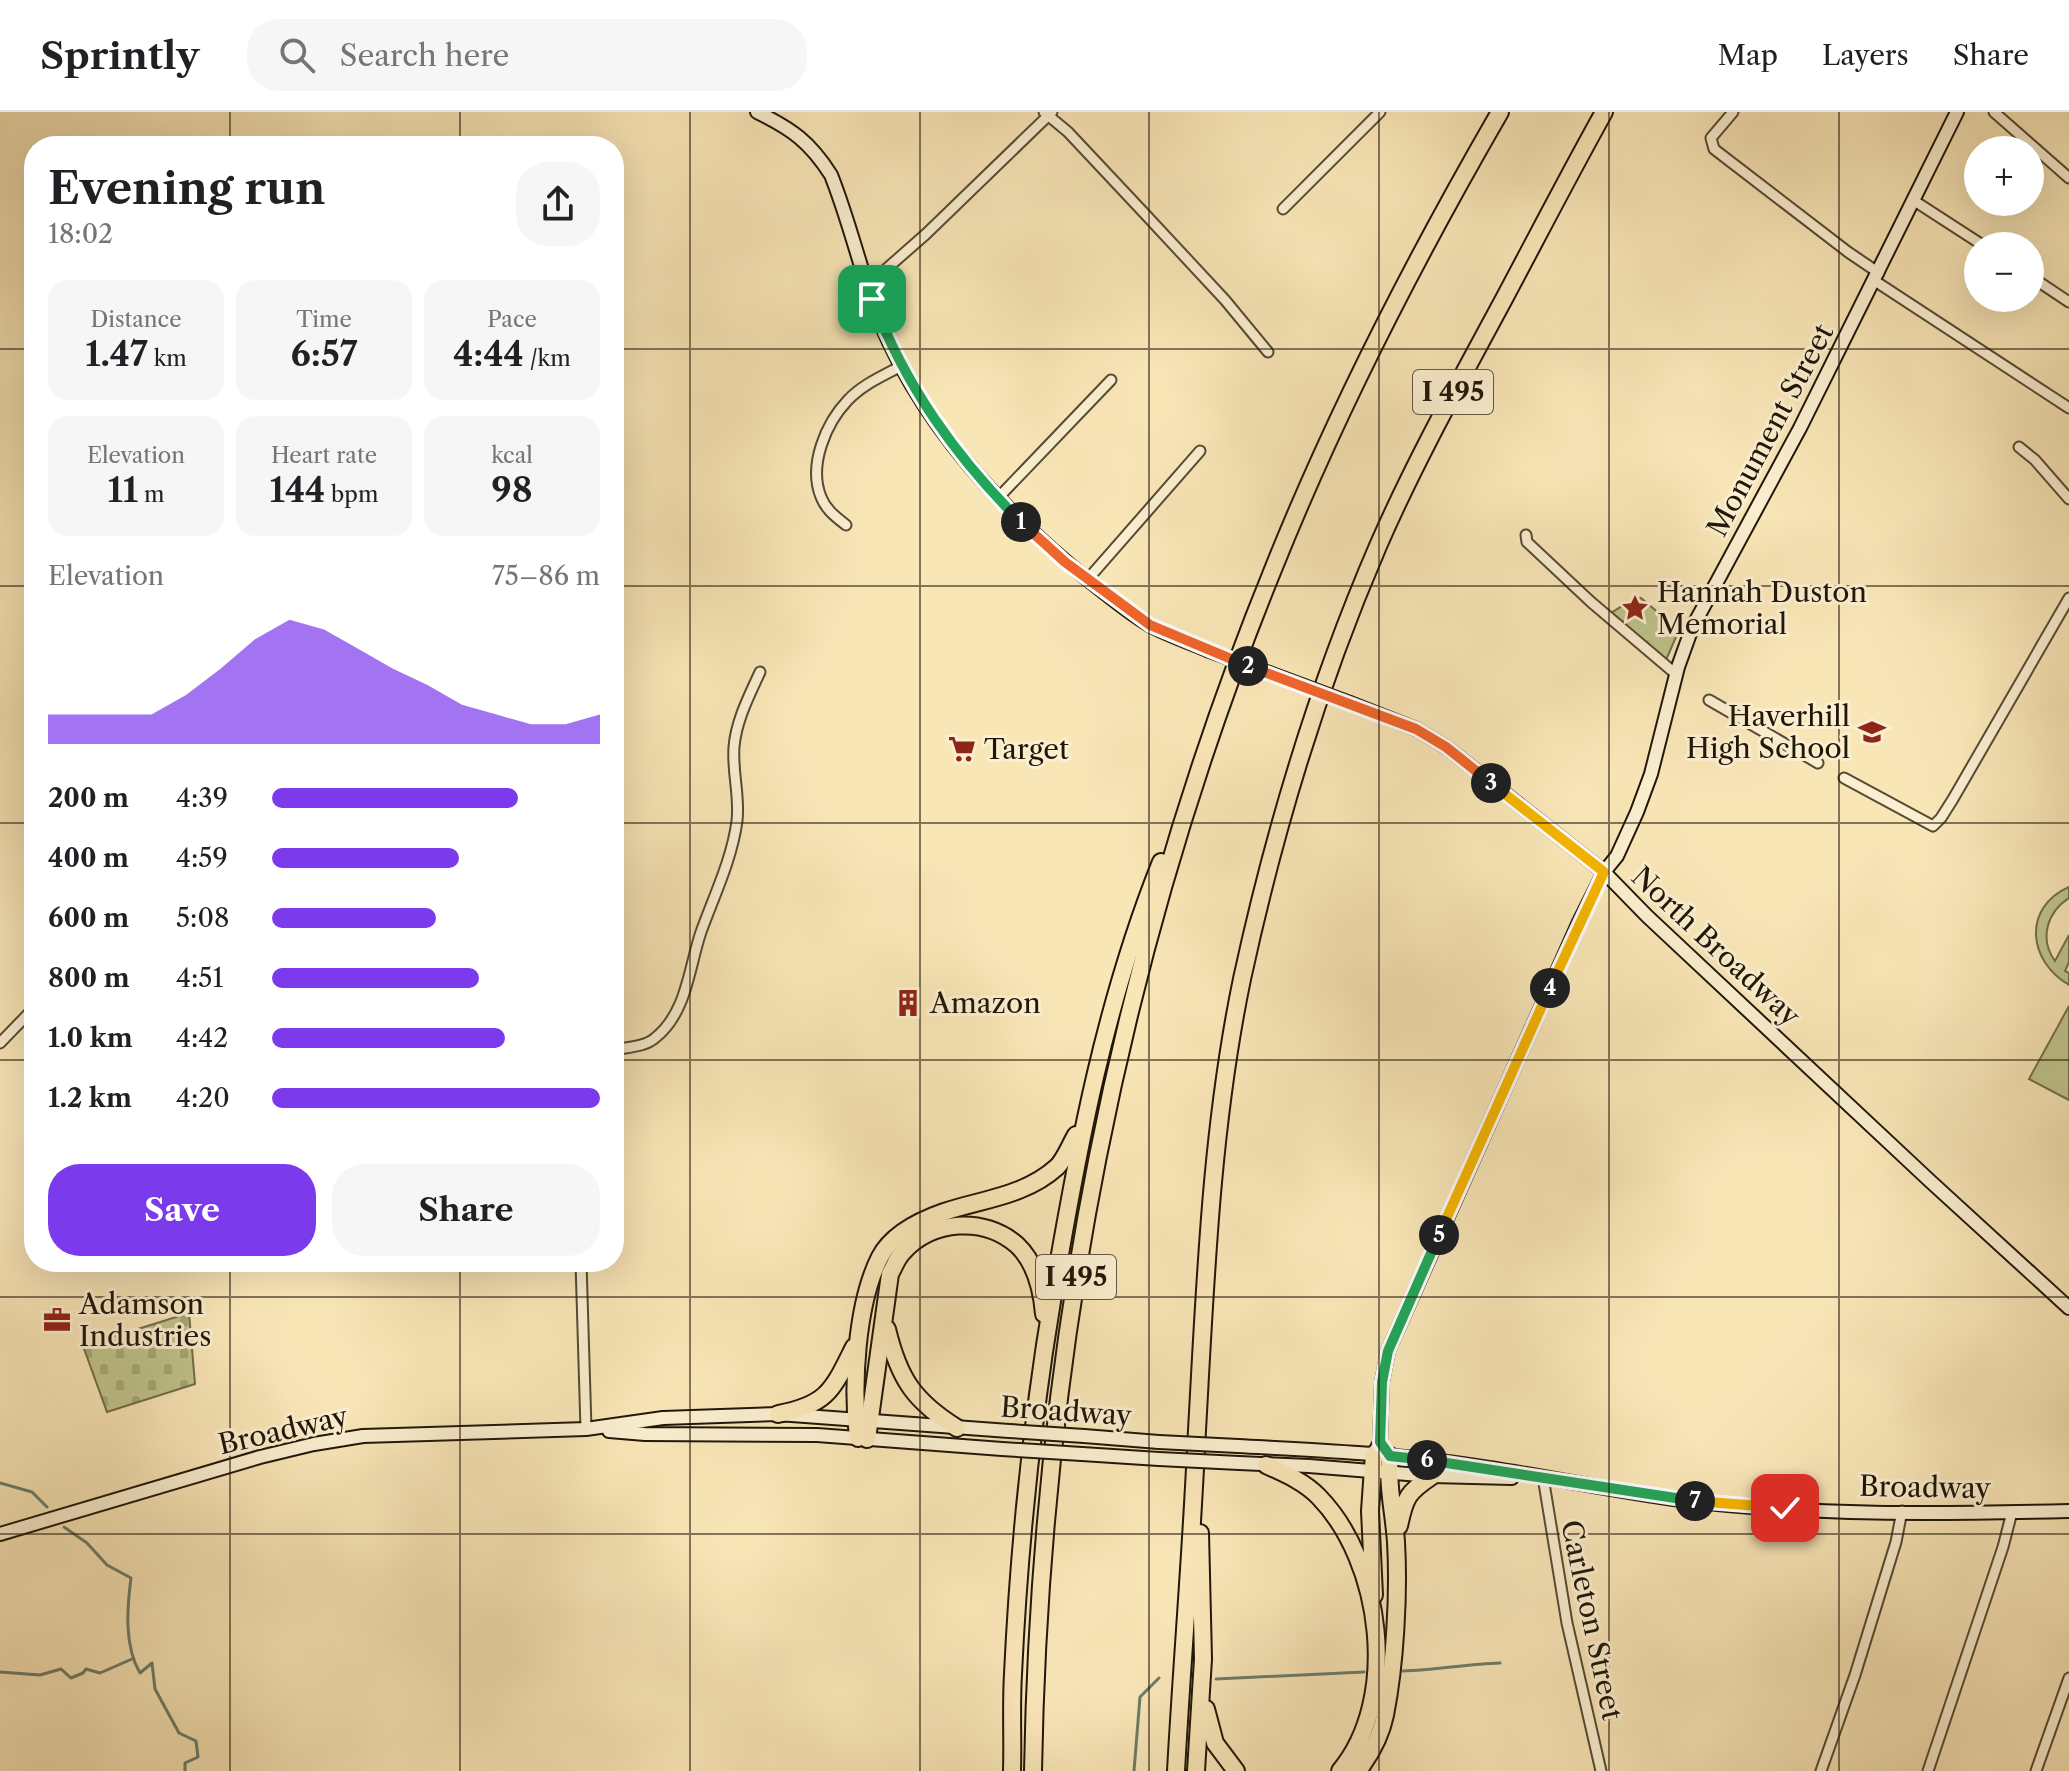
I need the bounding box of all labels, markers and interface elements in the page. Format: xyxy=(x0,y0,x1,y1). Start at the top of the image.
search box xyxy=(247,19,807,91)
text: Sprintly xyxy=(40,32,199,79)
icon: search xyxy=(275,33,319,77)
text: Search here xyxy=(339,37,509,74)
text: Map xyxy=(1718,38,1778,72)
text: Layers xyxy=(1822,38,1909,72)
text: Share xyxy=(1953,38,2029,72)
map controls xyxy=(1964,136,2044,312)
button: + xyxy=(1964,136,2044,216)
text: Evening run xyxy=(48,161,325,215)
button: share xyxy=(516,162,600,246)
text: 18:02 xyxy=(48,218,113,250)
button: − xyxy=(1964,232,2044,312)
pin xyxy=(838,265,906,333)
icon: arrive xyxy=(850,277,894,321)
text: Distance xyxy=(90,306,182,333)
text: Time xyxy=(296,306,352,333)
text: Pace xyxy=(487,306,537,333)
street label: Monument Street xyxy=(1700,318,1840,542)
text: 1.47 xyxy=(85,333,148,375)
text: 6:57 xyxy=(291,333,357,375)
text: 4:44 xyxy=(453,333,524,375)
text: km xyxy=(148,345,187,372)
text: /km xyxy=(524,345,571,372)
road number: I 495 xyxy=(1413,370,1493,414)
text: Elevation xyxy=(87,442,185,469)
text: Heart rate xyxy=(271,442,377,469)
text: kcal xyxy=(491,442,533,469)
text: 11 xyxy=(108,469,138,511)
text: 144 xyxy=(270,469,325,511)
text: 98 xyxy=(491,469,533,511)
text: m xyxy=(138,481,164,508)
text: bpm xyxy=(325,481,378,508)
pin: 1 xyxy=(1001,502,1041,542)
text: 1 xyxy=(1016,508,1026,535)
text: Elevation xyxy=(48,560,164,592)
text: 75–86 m xyxy=(492,560,600,592)
place label: Hannah Duston Memorial xyxy=(1657,575,1867,641)
place icon: Hannah Duston Memorial xyxy=(1620,593,1650,623)
pin: 2 xyxy=(1228,646,1268,686)
text: 2 xyxy=(1242,652,1255,679)
place label: Haverhill High School xyxy=(1686,699,1850,765)
school or university icon: Haverhill High School xyxy=(1857,717,1887,747)
place label: Target xyxy=(984,732,1069,766)
supermarket icon: Target xyxy=(947,734,977,764)
pin: 3 xyxy=(1471,763,1511,803)
text: 3 xyxy=(1485,769,1497,796)
text: 200 m xyxy=(48,782,129,814)
text: 4:39 xyxy=(176,782,228,814)
text: 400 m xyxy=(48,842,129,874)
text: 4:59 xyxy=(176,842,228,874)
street label: North Broadway xyxy=(1625,859,1808,1033)
text: 600 m xyxy=(48,902,129,934)
text: 5:08 xyxy=(176,902,229,934)
text: 800 m xyxy=(48,962,130,994)
text: 4:51 xyxy=(176,962,223,994)
pin: 4 xyxy=(1530,968,1570,1008)
text: 4 xyxy=(1543,974,1557,1001)
place label: Amazon xyxy=(929,986,1041,1020)
building icon: Amazon xyxy=(893,988,923,1018)
text: 1.0 km xyxy=(48,1022,133,1054)
text: 4:42 xyxy=(176,1022,228,1054)
text: 1.2 km xyxy=(48,1082,132,1114)
text: 4:20 xyxy=(176,1082,230,1114)
button: Save xyxy=(48,1164,316,1256)
button: Share xyxy=(332,1164,600,1256)
pin: 5 xyxy=(1419,1215,1459,1255)
text: 5 xyxy=(1433,1221,1445,1248)
road number: I 495 xyxy=(1036,1255,1116,1299)
place label: Adamson Industries xyxy=(78,1287,211,1353)
office icon: Adamson Industries xyxy=(42,1305,72,1335)
street label: Broadway xyxy=(999,1389,1133,1433)
street label: Broadway xyxy=(215,1399,351,1461)
pin: 6 xyxy=(1407,1440,1447,1480)
text: 6 xyxy=(1420,1446,1434,1473)
street label: Broadway xyxy=(1859,1469,1991,1505)
pin xyxy=(1751,1474,1819,1542)
pin: 7 xyxy=(1675,1481,1715,1521)
icon: check xyxy=(1763,1486,1807,1530)
text: 7 xyxy=(1689,1487,1701,1514)
street label: Carleton Street xyxy=(1554,1517,1630,1723)

